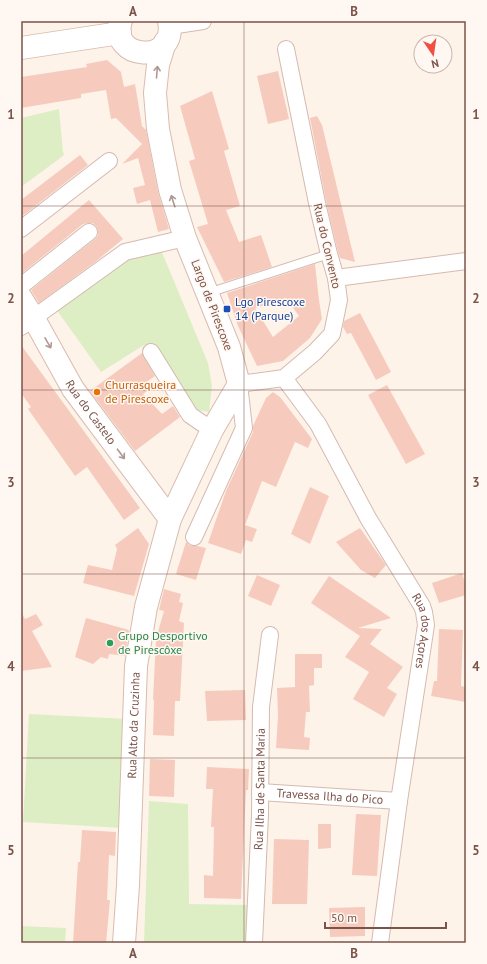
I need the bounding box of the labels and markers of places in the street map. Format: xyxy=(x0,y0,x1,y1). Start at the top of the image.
place label: Lgo Pirescoxe 14 (Parque) xyxy=(235,294,305,323)
marker: Lgo Pirescoxe 14 (Parque) xyxy=(222,304,232,314)
place label: Churrasqueira de Pirescoxe xyxy=(105,377,176,406)
marker: Churrasqueira de Pirescoxe xyxy=(92,387,102,397)
place label: Grupo Desportivo de Pirescôxe xyxy=(118,628,208,657)
marker: Grupo Desportivo de Pirescôxe xyxy=(105,638,115,648)

